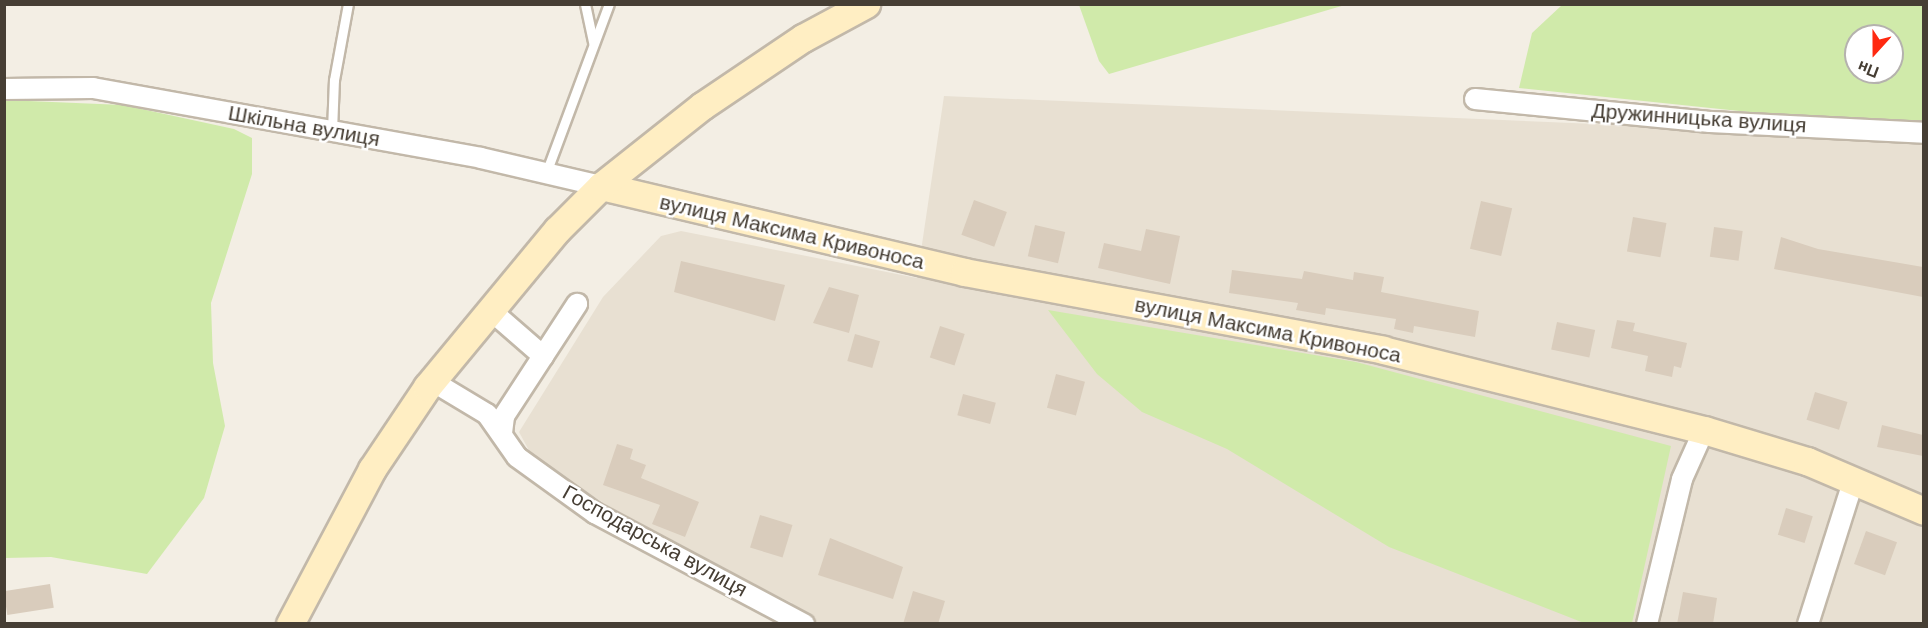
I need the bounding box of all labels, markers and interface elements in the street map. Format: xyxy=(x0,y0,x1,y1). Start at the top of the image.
north arrow xyxy=(1844,24,1904,84)
text: Пн xyxy=(1855,58,1881,81)
street label: Дружинницька вулиця xyxy=(1591,98,1807,138)
street label: Шкільна вулиця xyxy=(226,100,382,152)
street label: вулиця Максима Кривоноса xyxy=(657,189,927,275)
street label: вулиця Максима Кривоноса xyxy=(1133,292,1403,368)
street label: Господарська вулиця xyxy=(558,480,752,602)

